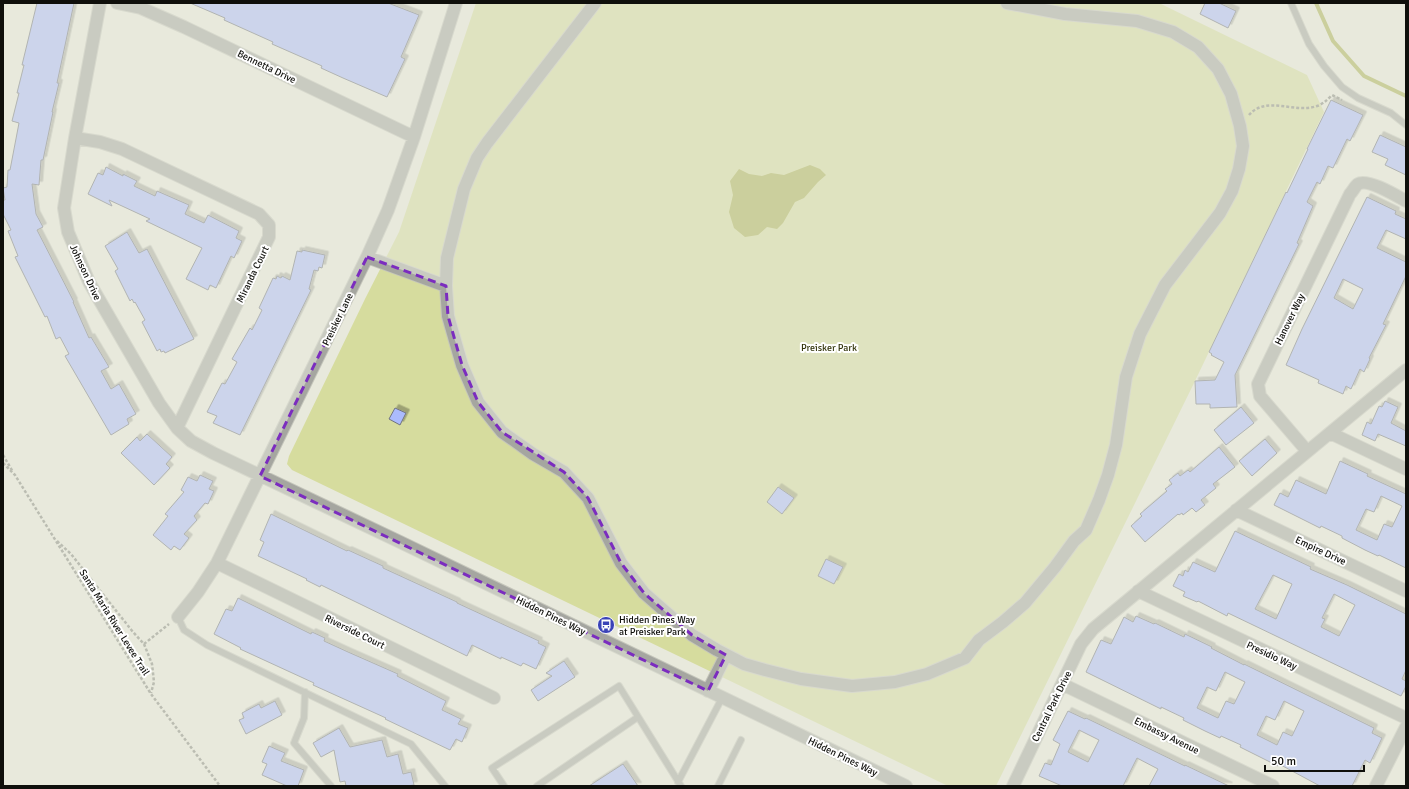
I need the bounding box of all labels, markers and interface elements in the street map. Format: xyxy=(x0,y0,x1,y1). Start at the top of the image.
street label: Bennetta Drive xyxy=(235,48,298,86)
street label: Johnson Drive xyxy=(67,243,103,302)
street label: Miranda Court xyxy=(234,244,272,305)
street label: Preisker Lane xyxy=(320,291,356,348)
street label: Hanover Way xyxy=(1272,292,1308,347)
park label: Preisker Park xyxy=(801,342,857,354)
street label: Empire Drive xyxy=(1293,534,1348,568)
street label: Santa Maria River Levee Trail xyxy=(76,567,152,678)
street label: Hidden Pines Way xyxy=(514,594,588,638)
street label: Riverside Court xyxy=(323,612,387,652)
place label: Hidden Pines Way at Preisker Park xyxy=(619,614,695,638)
bus stop icon: Hidden Pines Way at Preisker Park xyxy=(596,615,616,635)
street label: Presidio Way xyxy=(1244,639,1299,673)
street label: Central Park Drive xyxy=(1030,669,1074,744)
street label: Embassy Avenue xyxy=(1132,715,1201,757)
street label: Hidden Pines Way xyxy=(806,735,880,779)
scale bar xyxy=(1265,747,1364,773)
text: 50 m xyxy=(1271,754,1296,769)

